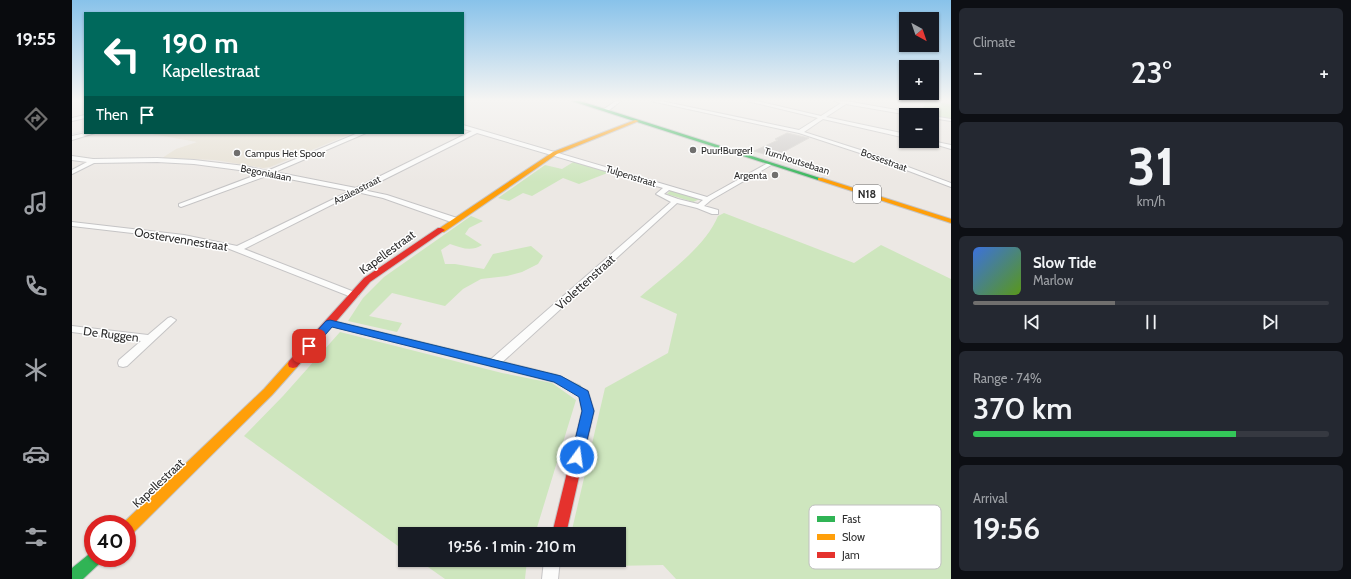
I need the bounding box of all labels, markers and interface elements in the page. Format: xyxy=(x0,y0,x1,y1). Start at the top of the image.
north arrow xyxy=(899,12,939,52)
map controls xyxy=(899,12,939,148)
text: 190 m xyxy=(162,26,238,60)
text: 19:55 xyxy=(16,28,56,50)
icon: left xyxy=(96,28,148,80)
text: Climate xyxy=(973,34,1015,50)
text: 23° xyxy=(1131,54,1171,91)
text: − xyxy=(973,59,983,86)
text: + xyxy=(1319,59,1329,86)
text: Kapellestraat xyxy=(162,60,260,82)
button: + xyxy=(899,60,939,100)
icon: arrive xyxy=(136,104,158,126)
icon: directions xyxy=(22,105,50,133)
text: Then xyxy=(96,106,128,124)
button: − xyxy=(899,108,939,148)
text: 31 xyxy=(1127,135,1175,198)
place label: Puur!Burger! xyxy=(701,144,753,157)
street label: Turnhoutsebaan xyxy=(763,144,832,178)
marker: Puur!Burger! xyxy=(688,145,698,155)
street label: Bossestraat xyxy=(859,146,910,175)
place label: Campus Het Spoor xyxy=(245,147,326,160)
marker: Campus Het Spoor xyxy=(232,148,242,158)
street label: Begonialaan xyxy=(239,162,293,184)
street label: Tulpenstraat xyxy=(604,162,658,190)
place label: Argenta xyxy=(734,169,767,182)
marker: Argenta xyxy=(770,170,780,180)
street label: Azaleastraat xyxy=(331,172,383,207)
road number: N18 xyxy=(853,185,881,203)
icon: music xyxy=(22,189,50,217)
text: km/h xyxy=(1137,193,1165,209)
street label: Oostervennestraat xyxy=(133,224,229,254)
street label: Kapellestraat xyxy=(356,227,418,277)
street label: Violettenstraat xyxy=(552,251,618,313)
text: Slow Tide xyxy=(1033,254,1096,272)
icon: phone xyxy=(22,272,50,300)
text: Marlow xyxy=(1033,272,1073,288)
icon: previous xyxy=(1021,311,1043,333)
icon: pause xyxy=(1140,311,1162,333)
icon: next xyxy=(1259,311,1281,333)
street label: De Ruggen xyxy=(82,323,140,345)
pin xyxy=(292,329,326,363)
icon: arrive xyxy=(298,335,320,357)
icon: climate xyxy=(22,356,50,384)
text: Range · 74% xyxy=(973,370,1042,386)
text: 370 km xyxy=(973,390,1072,427)
position arrow xyxy=(556,436,598,478)
icon: car xyxy=(22,440,50,468)
street label: Kapellestraat xyxy=(129,455,187,511)
text: Arrival xyxy=(973,490,1008,506)
legend xyxy=(809,505,941,569)
text: 19:56 xyxy=(973,510,1040,547)
text: Fast xyxy=(842,512,861,526)
speed limit sign: 40 xyxy=(84,515,136,567)
icon: filters xyxy=(22,523,50,551)
text: Slow xyxy=(842,530,865,544)
text: 19:56 · 1 min · 210 m xyxy=(448,538,576,556)
text: Jam xyxy=(841,548,860,562)

